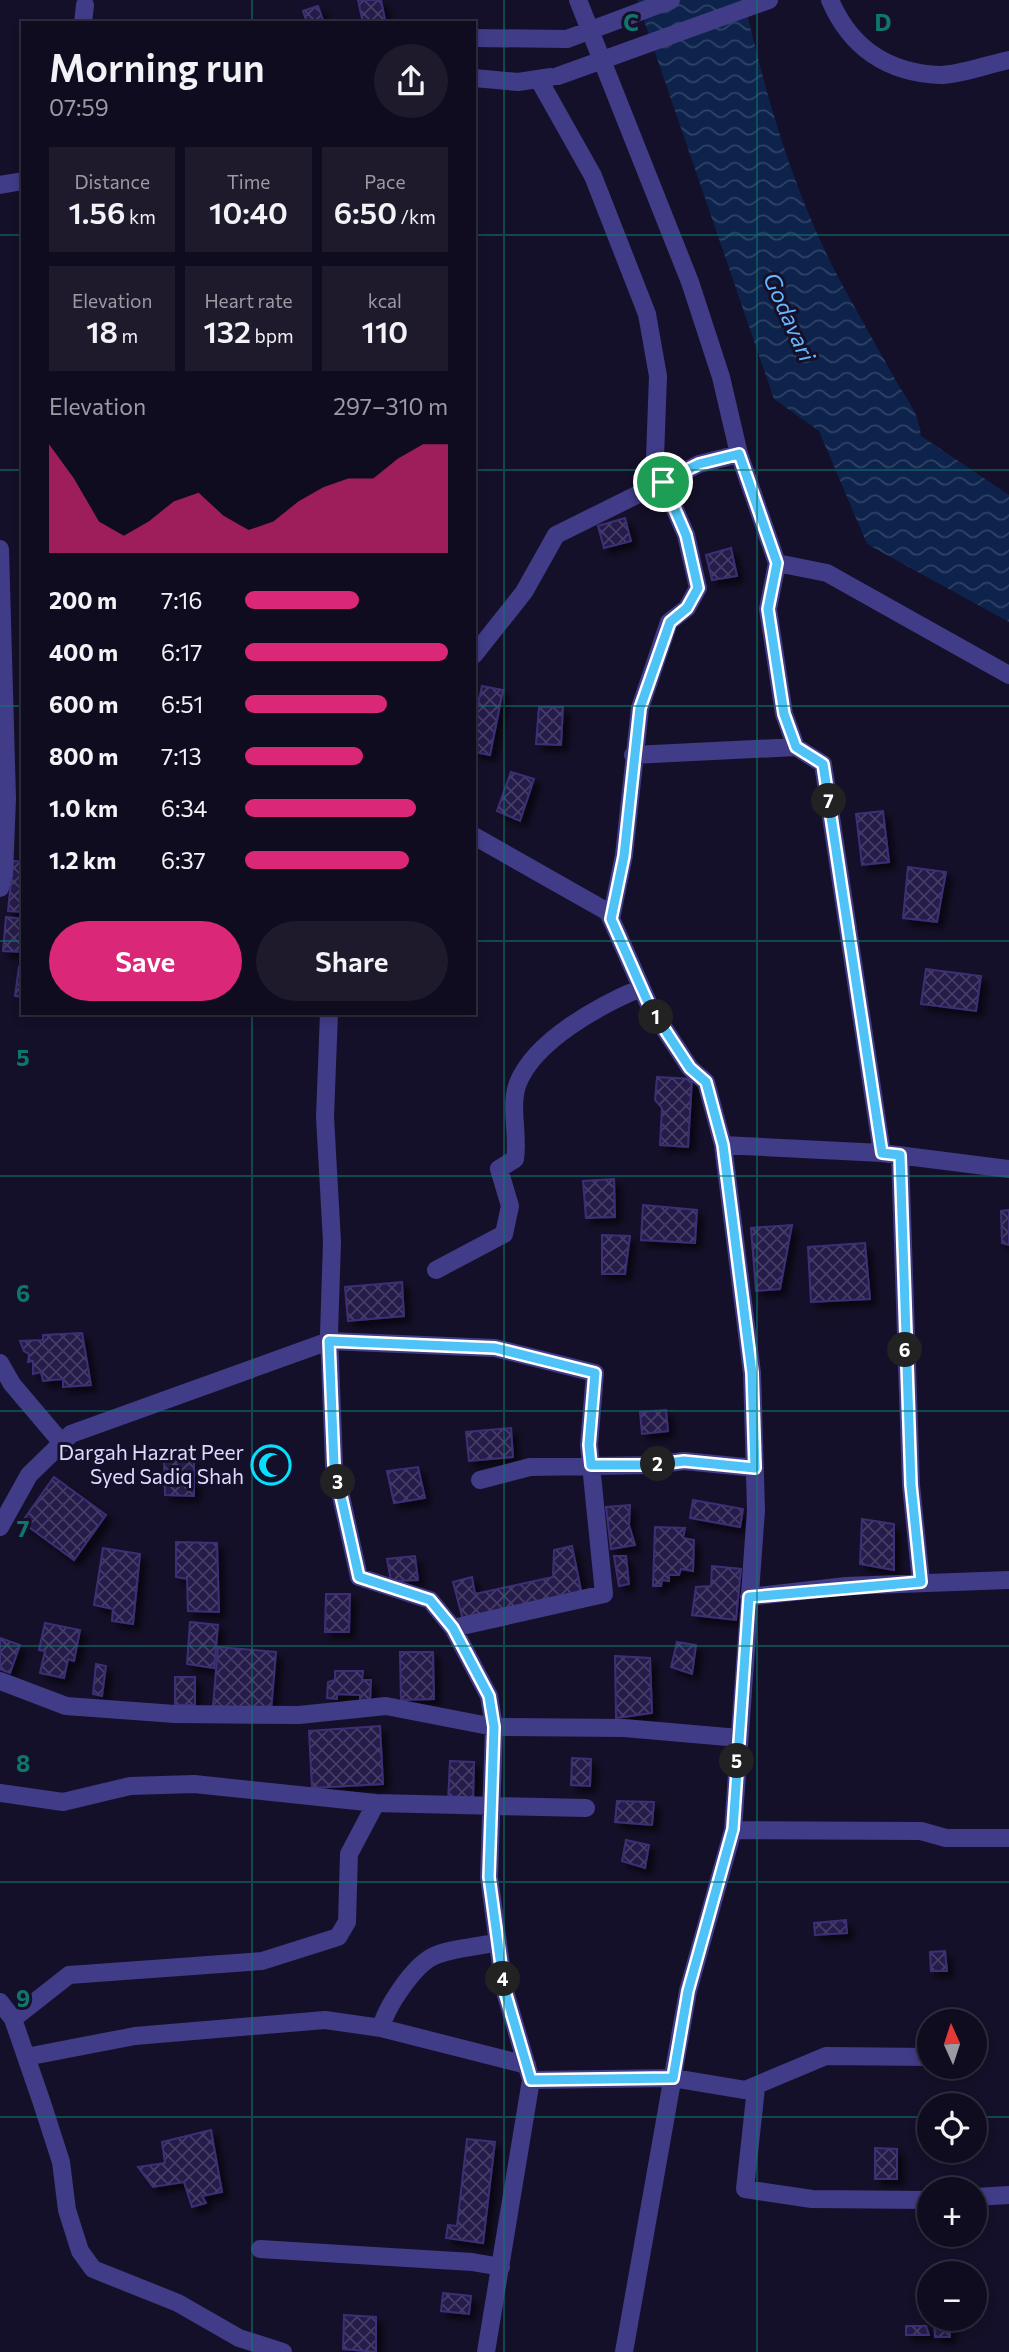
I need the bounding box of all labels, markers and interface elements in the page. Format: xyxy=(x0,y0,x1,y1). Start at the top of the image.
text: C xyxy=(623,8,639,36)
text: D xyxy=(875,8,892,36)
text: Morning run xyxy=(49,43,265,90)
button: share xyxy=(374,44,448,118)
text: 07:59 xyxy=(49,93,109,121)
text: Distance xyxy=(74,170,150,193)
text: Time xyxy=(227,170,270,193)
text: Pace xyxy=(364,170,405,193)
text: 1.56 xyxy=(69,193,125,230)
text: 10:40 xyxy=(209,193,288,230)
text: 6:50 xyxy=(334,193,397,230)
text: km xyxy=(125,205,156,228)
text: /km xyxy=(397,205,436,228)
water label: Godavari xyxy=(758,268,822,366)
text: Elevation xyxy=(72,289,152,312)
text: Heart rate xyxy=(204,289,293,312)
text: kcal xyxy=(368,289,402,312)
text: 18 xyxy=(86,312,118,349)
text: 132 xyxy=(203,312,251,349)
text: 110 xyxy=(362,312,408,349)
text: m xyxy=(118,324,138,347)
text: bpm xyxy=(251,324,294,347)
text: Elevation xyxy=(49,392,146,420)
text: 297–310 m xyxy=(333,392,448,420)
pin xyxy=(633,452,693,512)
icon: arrive xyxy=(644,463,682,501)
text: 200 m xyxy=(49,586,117,614)
text: 7:16 xyxy=(161,586,202,614)
text: 400 m xyxy=(49,638,118,666)
text: 6:17 xyxy=(161,638,202,666)
text: 600 m xyxy=(49,690,118,718)
text: 6:51 xyxy=(161,690,203,718)
text: 800 m xyxy=(49,742,118,770)
text: 7:13 xyxy=(161,742,202,770)
pin: 7 xyxy=(812,784,846,818)
text: 7 xyxy=(823,789,834,812)
text: 1.0 km xyxy=(49,794,118,822)
text: 6:34 xyxy=(161,794,207,822)
text: 1.2 km xyxy=(49,846,116,874)
text: 6:37 xyxy=(161,846,206,874)
button: Save xyxy=(49,921,242,1001)
button: Share xyxy=(256,921,448,1001)
pin: 1 xyxy=(638,1000,674,1034)
text: 1 xyxy=(651,1005,660,1028)
text: 5 xyxy=(16,1043,30,1071)
text: 6 xyxy=(16,1279,30,1307)
pin: 6 xyxy=(888,1332,922,1368)
text: 6 xyxy=(899,1338,910,1361)
place label: Dargah Hazrat Peer Syed Sadiq Shah xyxy=(59,1439,244,1488)
mosque icon: Dargah Hazrat Peer Syed Sadiq Shah xyxy=(250,1444,292,1486)
pin: 2 xyxy=(640,1446,676,1482)
text: 2 xyxy=(652,1452,663,1475)
pin: 3 xyxy=(320,1464,356,1500)
text: 3 xyxy=(332,1470,343,1493)
text: 7 xyxy=(17,1514,29,1542)
pin: 5 xyxy=(720,1744,754,1778)
text: 8 xyxy=(16,1749,30,1777)
text: 5 xyxy=(731,1749,742,1772)
pin: 4 xyxy=(486,1962,520,1996)
text: 4 xyxy=(497,1967,508,1990)
text: 9 xyxy=(16,1984,30,2012)
north arrow xyxy=(917,2009,987,2079)
map controls xyxy=(917,2009,987,2331)
button: locate xyxy=(917,2093,987,2163)
button: + xyxy=(917,2177,987,2247)
button: − xyxy=(917,2261,987,2331)

